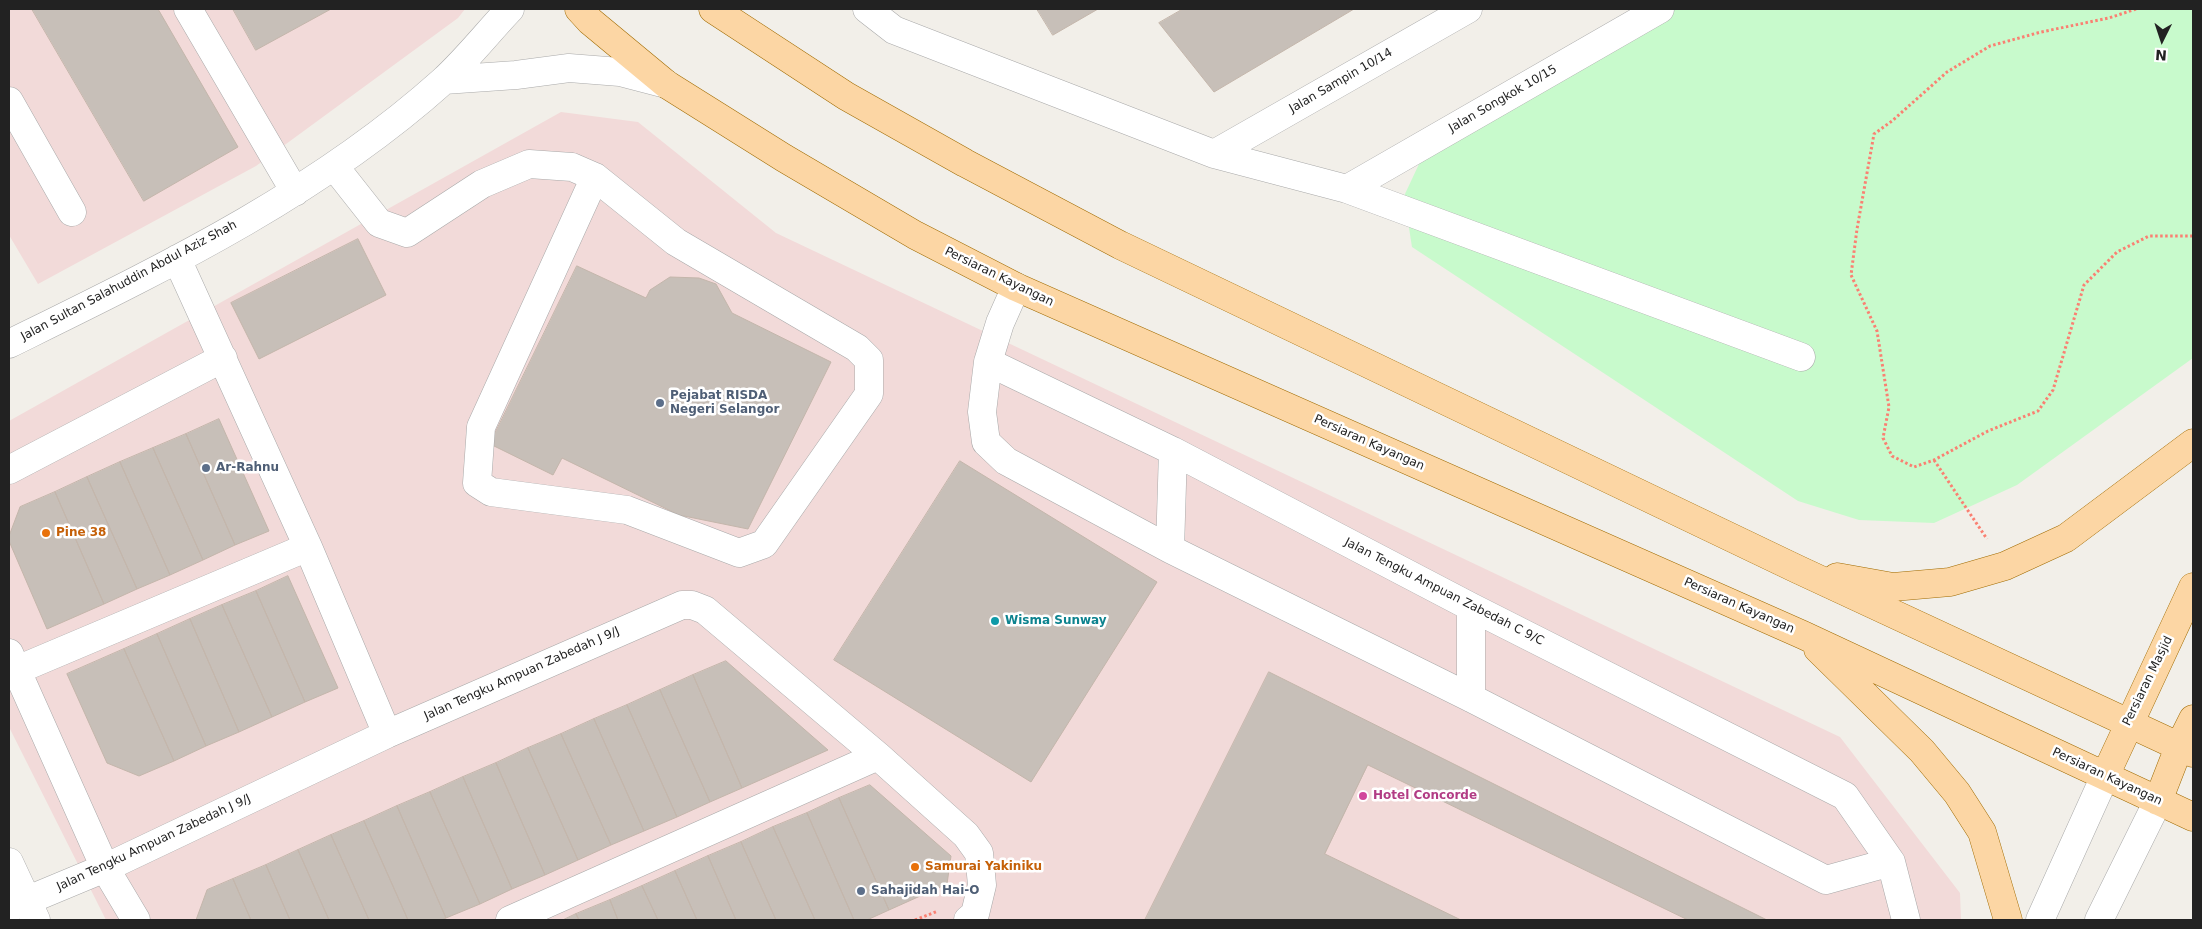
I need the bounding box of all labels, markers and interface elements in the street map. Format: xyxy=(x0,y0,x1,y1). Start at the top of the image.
north arrow xyxy=(2137,15,2187,65)
street label: Jalan Sampin 10/14 xyxy=(1287,46,1395,116)
text: N xyxy=(2155,47,2167,63)
street label: Jalan Songkok 10/15 xyxy=(1446,62,1560,136)
street label: Jalan Sultan Salahuddin Abdul Aziz Shah xyxy=(19,218,239,344)
street label: Persiaran Kayangan xyxy=(942,244,1056,310)
place label: Pejabat RISDA Negeri Selangor xyxy=(670,389,779,417)
marker: Pejabat RISDA Negeri Selangor xyxy=(654,397,666,409)
street label: Persiaran Kayangan xyxy=(1312,412,1426,474)
place label: Ar-Rahnu xyxy=(216,461,279,475)
marker: Ar-Rahnu xyxy=(200,462,212,474)
place label: Pine 38 xyxy=(56,526,106,540)
marker: Pine 38 xyxy=(40,527,52,539)
street label: Jalan Tengku Ampuan Zabedah C 9/C xyxy=(1342,535,1546,649)
street label: Persiaran Kayangan xyxy=(1682,575,1796,637)
place label: Wisma Sunway xyxy=(1005,614,1107,628)
marker: Wisma Sunway xyxy=(989,615,1001,627)
street label: Jalan Tengku Ampuan Zabedah J 9/J xyxy=(422,624,622,724)
street label: Persiaran Masjid xyxy=(2120,634,2176,728)
street label: Persiaran Kayangan xyxy=(2050,745,2164,809)
place label: Hotel Concorde xyxy=(1373,789,1477,803)
marker: Hotel Concorde xyxy=(1357,790,1369,802)
street label: Jalan Tengku Ampuan Zabedah J 9/J xyxy=(55,792,253,894)
place label: Samurai Yakiniku xyxy=(925,860,1042,874)
marker: Samurai Yakiniku xyxy=(909,861,921,873)
place label: Sahajidah Hai-O xyxy=(871,884,979,898)
marker: Sahajidah Hai-O xyxy=(855,885,867,897)

